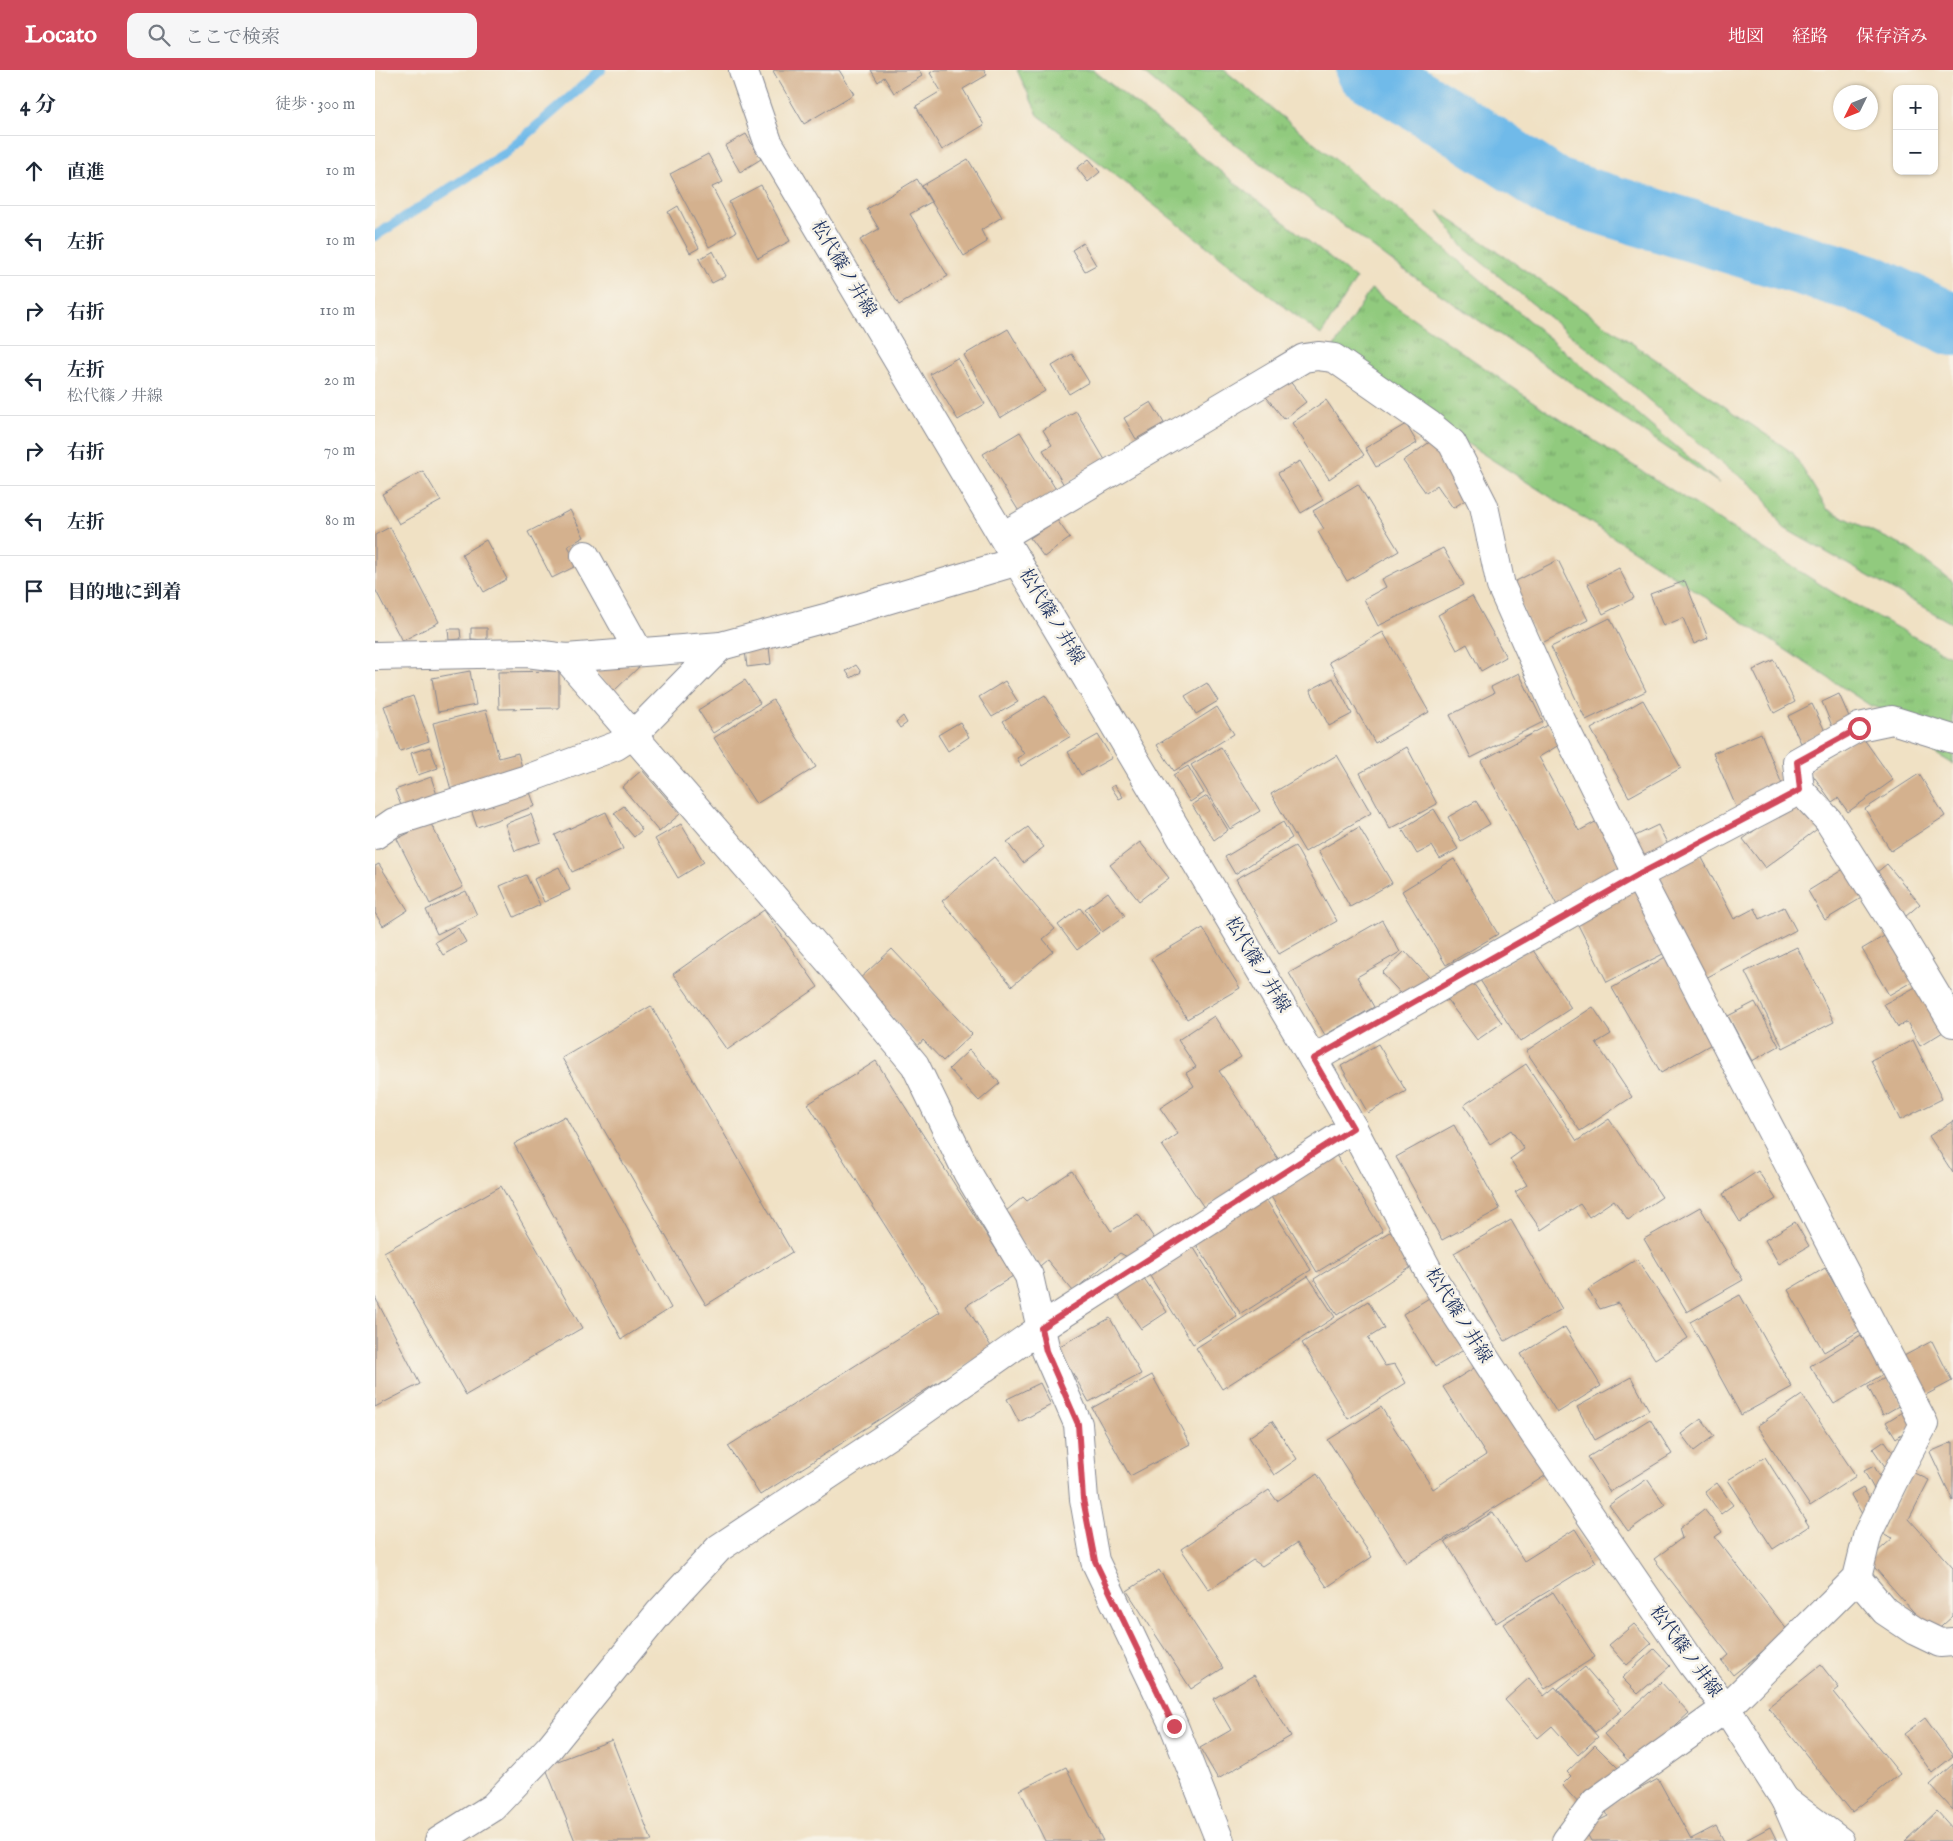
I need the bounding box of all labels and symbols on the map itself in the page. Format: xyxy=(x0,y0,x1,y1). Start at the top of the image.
north arrow xyxy=(1833,85,1878,130)
street label: 松代篠ノ井線 xyxy=(805,217,881,321)
street label: 松代篠ノ井線 xyxy=(1013,565,1089,669)
route start xyxy=(1848,717,1871,740)
street label: 松代篠ノ井線 xyxy=(1219,913,1295,1017)
street label: 松代篠ノ井線 xyxy=(1420,1264,1496,1368)
street label: 松代篠ノ井線 xyxy=(1644,1602,1726,1702)
route end xyxy=(1163,1715,1186,1738)

